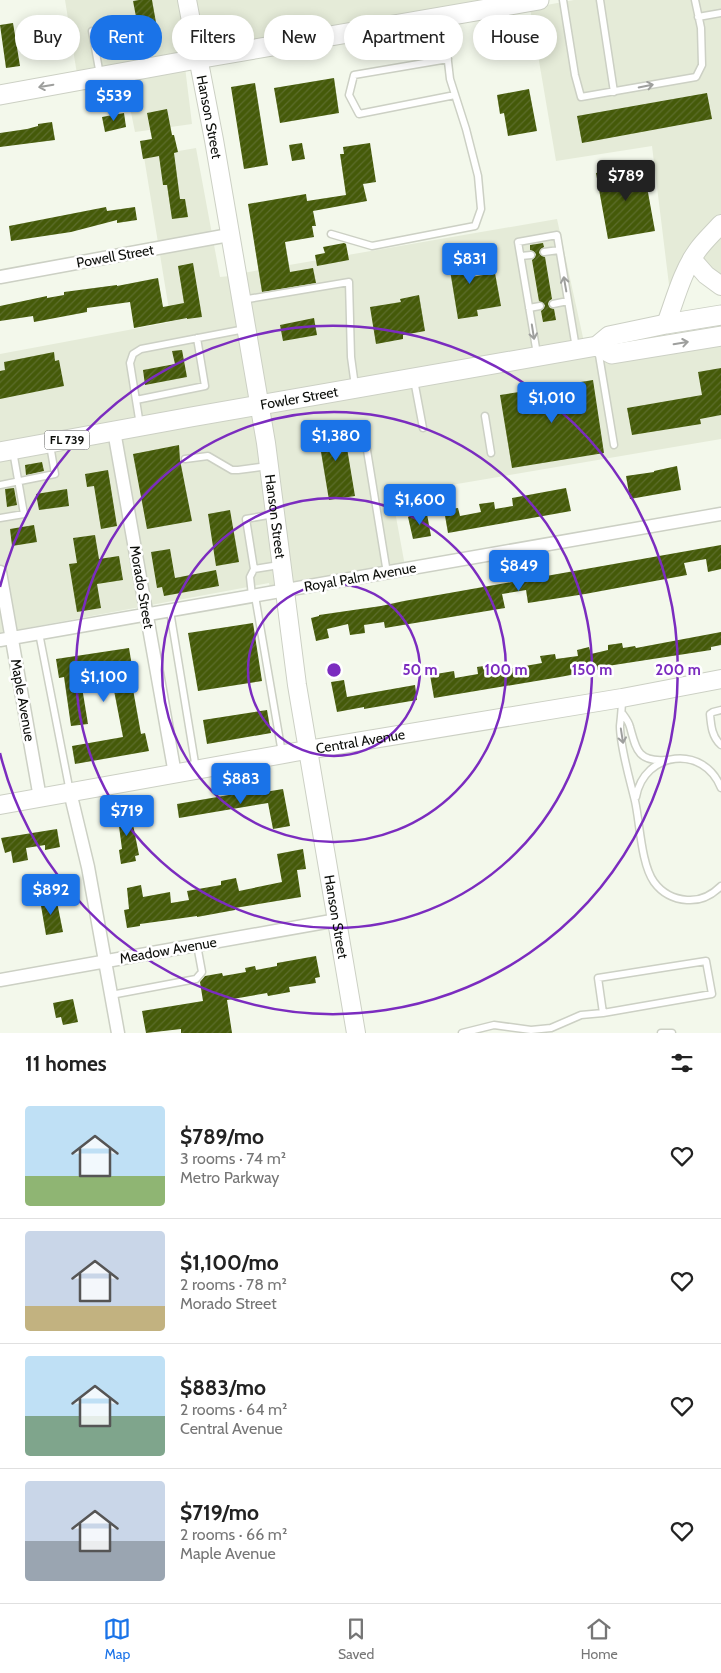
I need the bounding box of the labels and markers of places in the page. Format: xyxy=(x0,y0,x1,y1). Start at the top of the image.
pin: $539 xyxy=(84,80,144,122)
pin: $789 xyxy=(596,160,656,202)
pin: $831 xyxy=(440,242,500,285)
pin: $1,010 xyxy=(511,382,593,424)
pin: $1,380 xyxy=(295,420,377,462)
pin: $1,600 xyxy=(379,484,461,526)
pin: $849 xyxy=(489,550,549,592)
pin: $1,100 xyxy=(63,660,145,703)
centre of rings xyxy=(325,661,343,679)
pin: $883 xyxy=(211,762,271,805)
pin: $719 xyxy=(97,794,157,837)
pin: $892 xyxy=(21,874,81,916)

